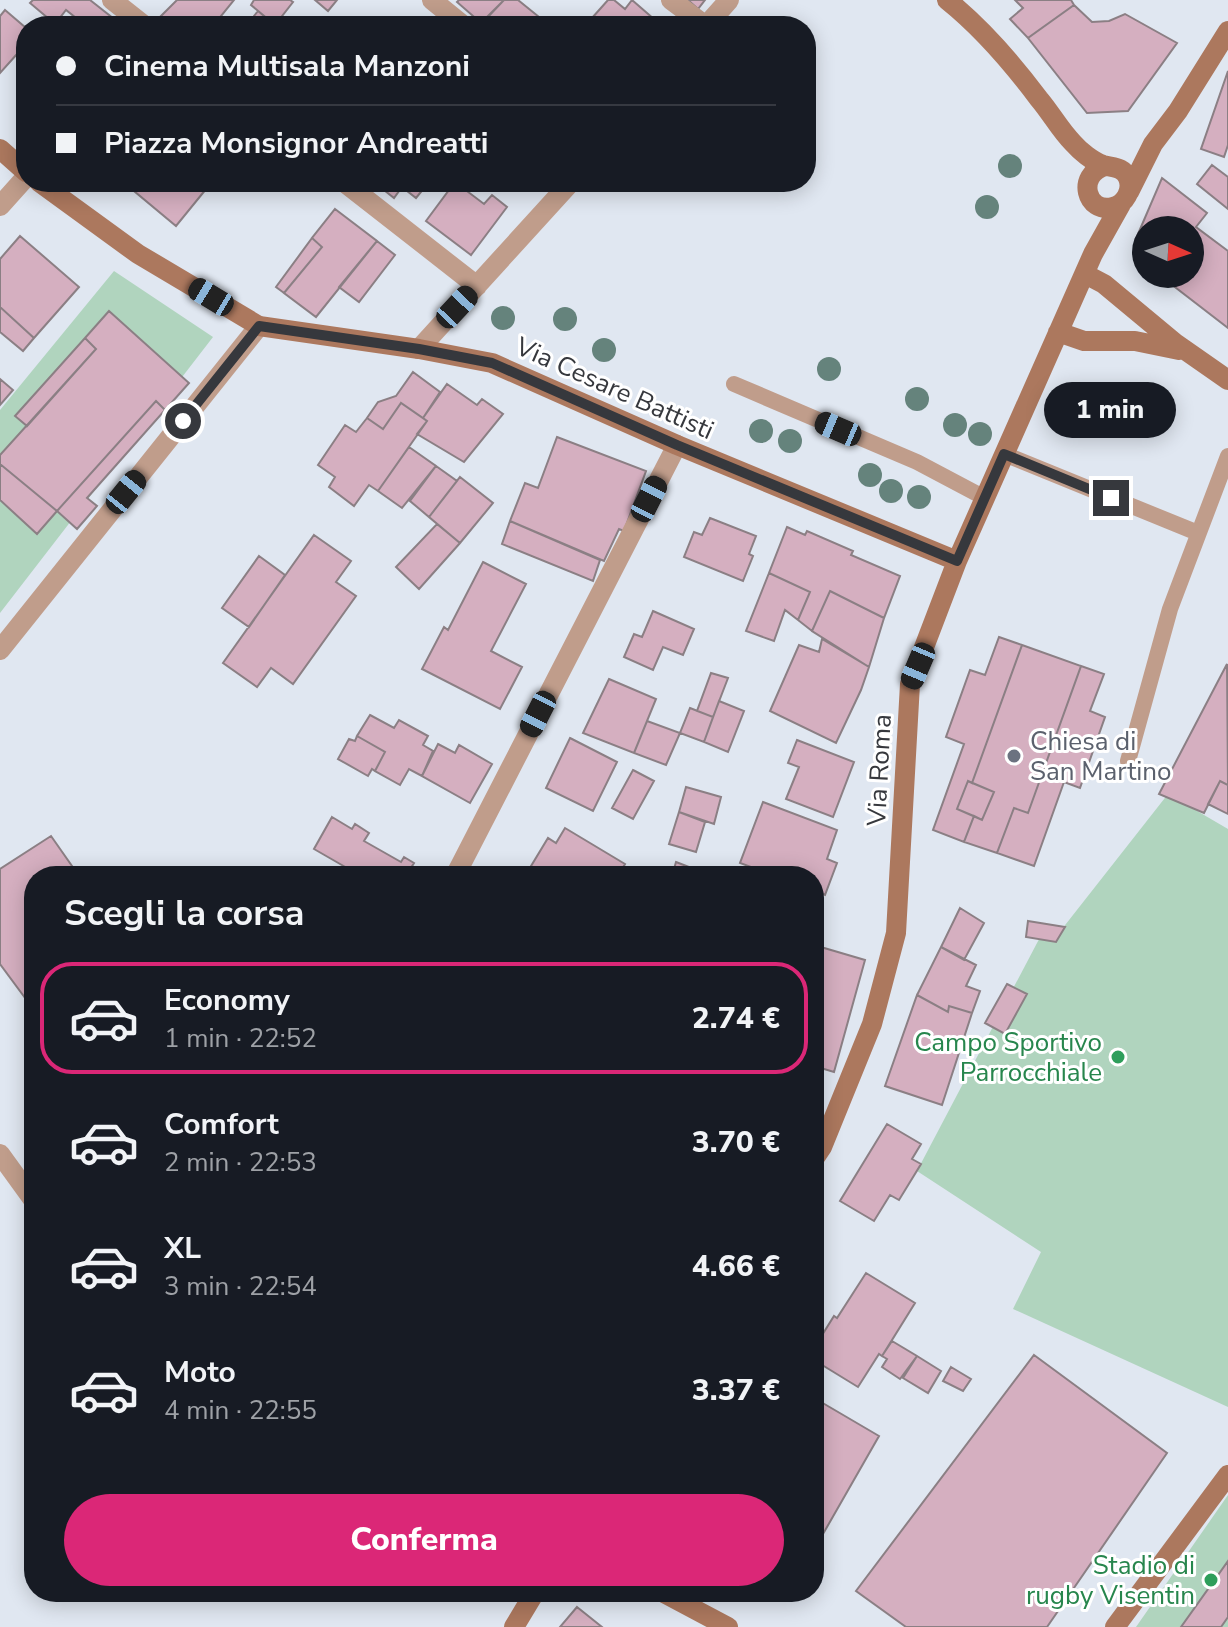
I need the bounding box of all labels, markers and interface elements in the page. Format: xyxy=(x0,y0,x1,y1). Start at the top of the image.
text: Cinema Multisala Manzoni xyxy=(104,46,470,87)
text: Piazza Monsignor Andreatti xyxy=(104,123,488,164)
north arrow xyxy=(1132,216,1204,288)
map controls xyxy=(1132,216,1204,288)
car xyxy=(184,274,238,320)
car xyxy=(432,281,482,333)
street label: Via Cesare Battisti xyxy=(509,329,719,448)
callout: 1 min xyxy=(1045,382,1177,438)
text: 1 min xyxy=(1076,392,1144,427)
route start xyxy=(165,403,201,439)
car xyxy=(811,409,865,449)
car xyxy=(102,466,150,518)
car xyxy=(627,472,671,526)
route end xyxy=(1093,480,1129,516)
car xyxy=(898,639,938,693)
car xyxy=(516,687,560,741)
street label: Via Roma xyxy=(859,713,900,828)
place label: Chiesa di San Martino xyxy=(1030,724,1172,789)
marker: Chiesa di San Martino xyxy=(1005,747,1023,765)
text: Scegli la corsa xyxy=(64,889,304,938)
text: Economy xyxy=(164,980,290,1021)
icon: car xyxy=(68,982,140,1054)
text: 2.74 € xyxy=(692,998,780,1039)
text: 1 min · 22:52 xyxy=(164,1021,317,1056)
place label: Campo Sportivo Parrocchiale xyxy=(914,1025,1102,1090)
marker: Campo Sportivo Parrocchiale xyxy=(1109,1048,1127,1066)
text: Comfort xyxy=(164,1104,279,1145)
icon: car xyxy=(68,1106,140,1178)
text: 3.70 € xyxy=(692,1122,780,1163)
text: 2 min · 22:53 xyxy=(164,1145,317,1180)
text: XL xyxy=(164,1228,201,1269)
icon: car xyxy=(68,1230,140,1302)
text: 4.66 € xyxy=(692,1246,780,1287)
text: 3 min · 22:54 xyxy=(164,1269,317,1304)
text: Moto xyxy=(164,1352,236,1393)
icon: car xyxy=(68,1354,140,1426)
text: 3.37 € xyxy=(692,1370,780,1411)
text: 4 min · 22:55 xyxy=(164,1393,317,1428)
button: Conferma xyxy=(64,1494,784,1586)
place label: Stadio di rugby Visentin xyxy=(1026,1548,1195,1613)
marker: Stadio di rugby Visentin xyxy=(1202,1571,1220,1589)

